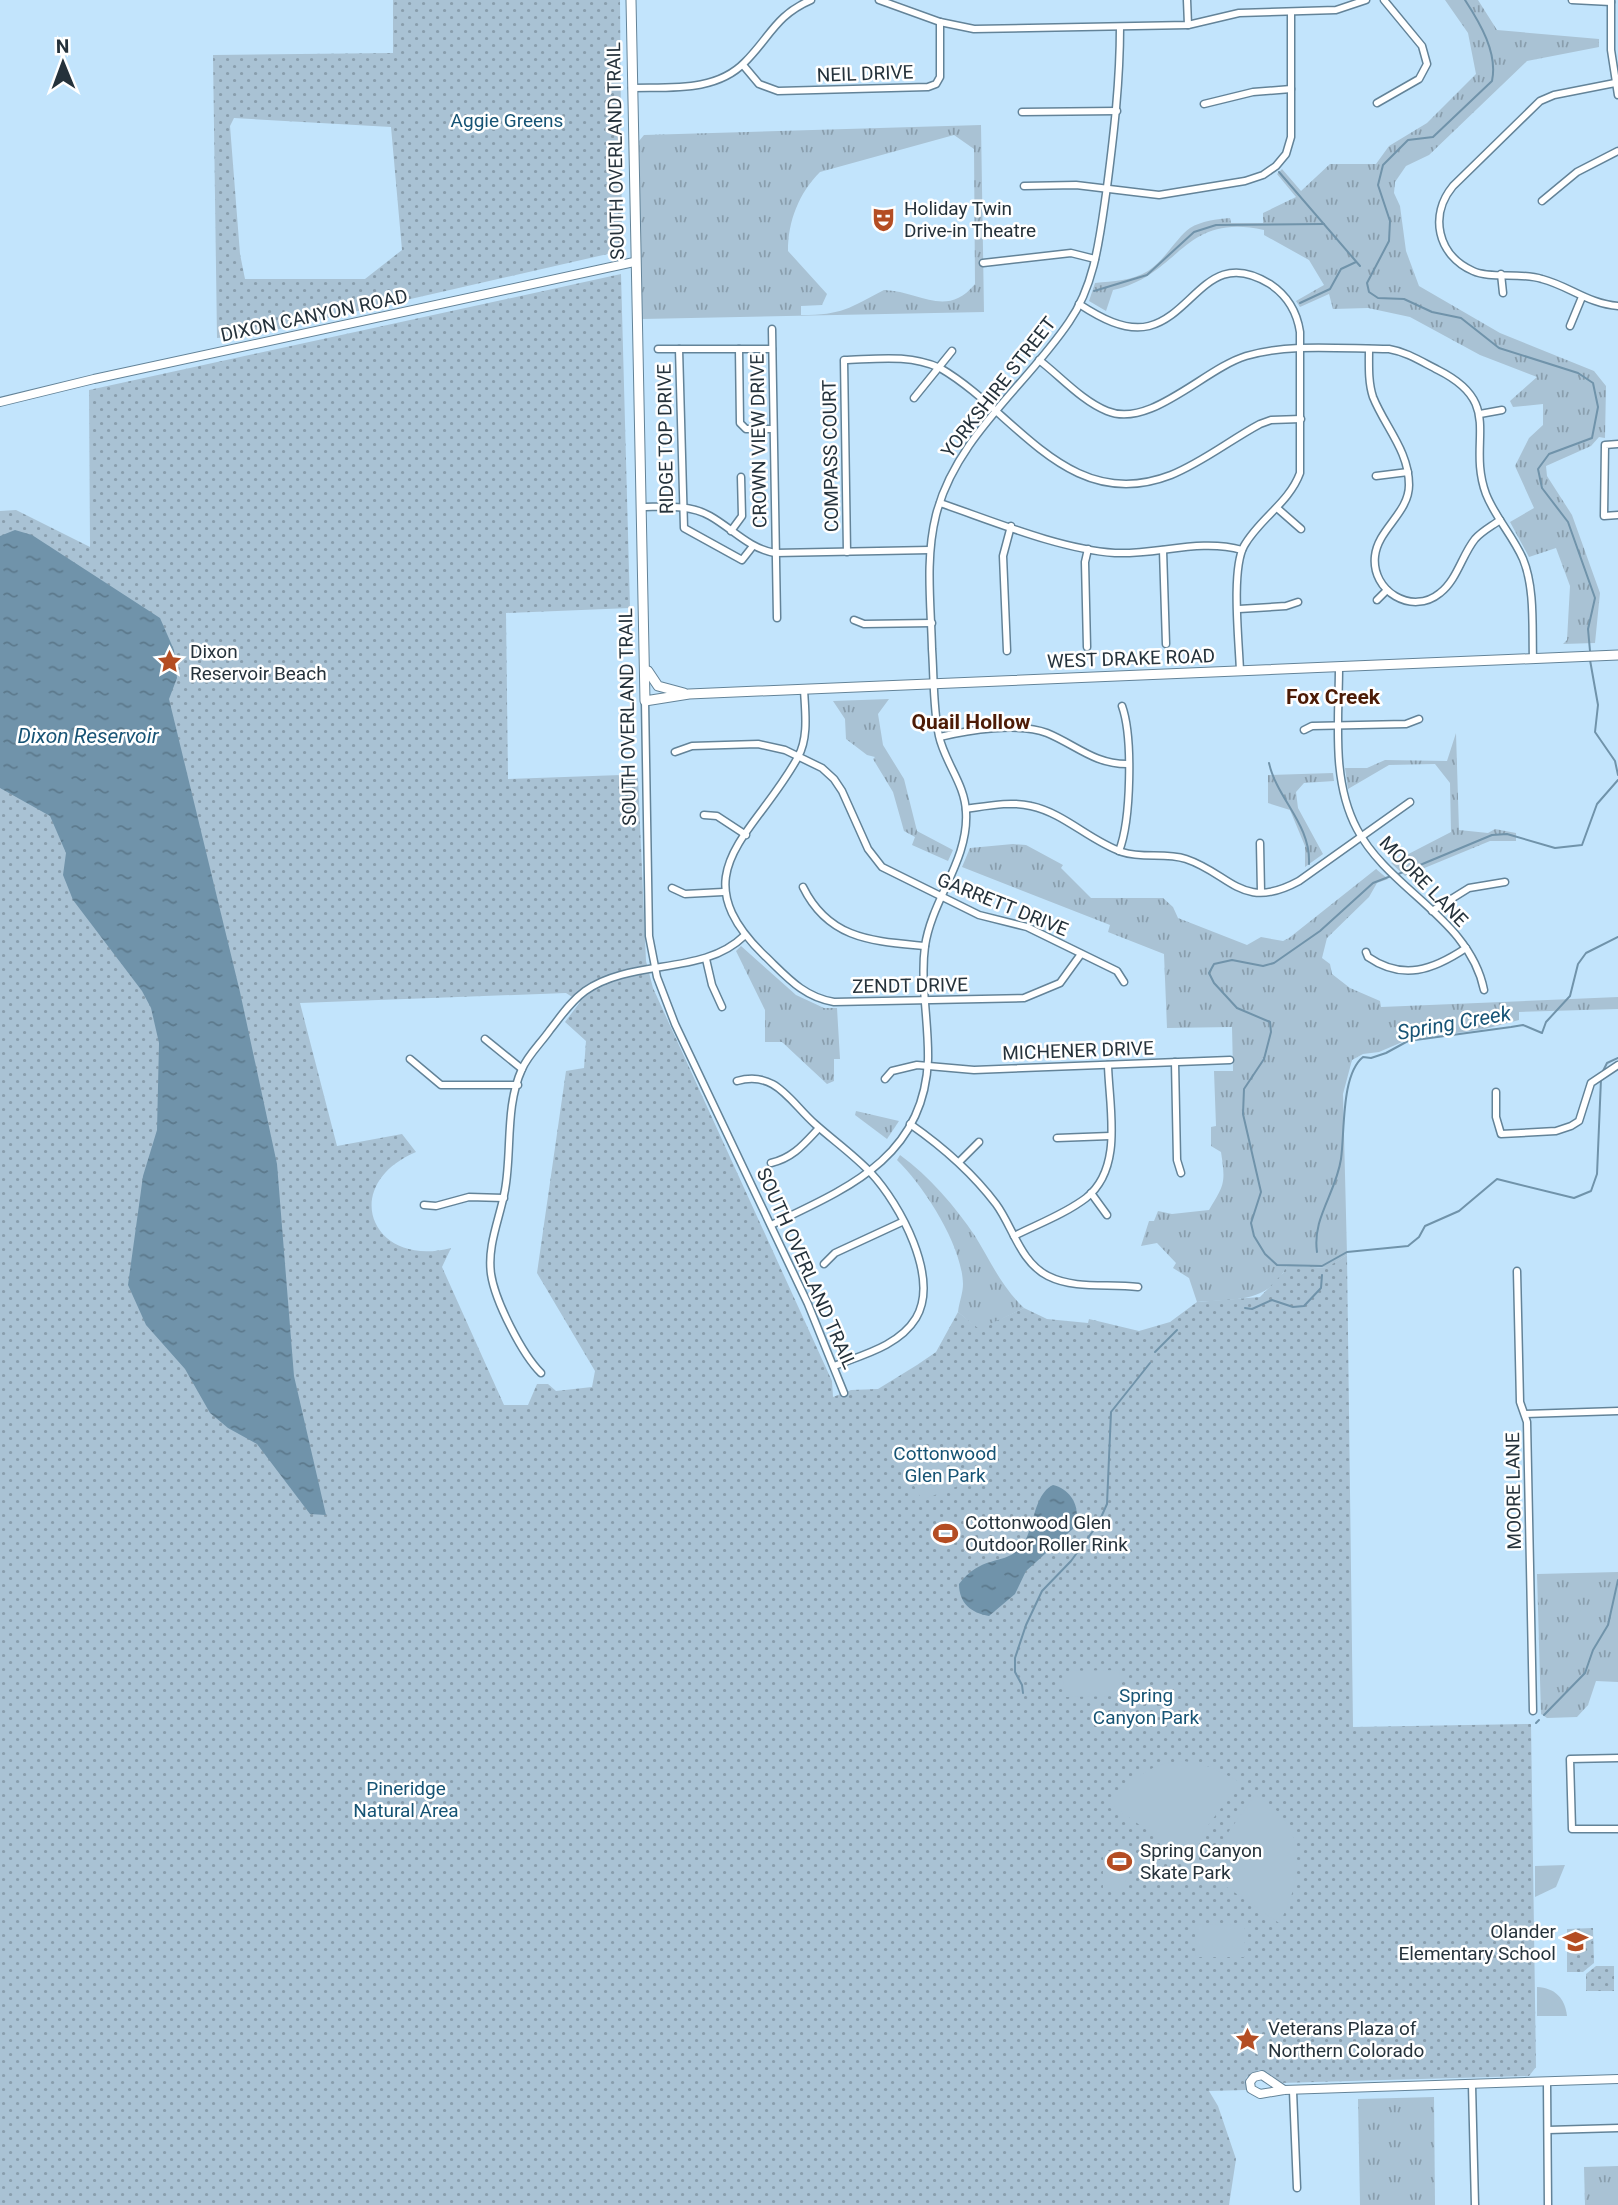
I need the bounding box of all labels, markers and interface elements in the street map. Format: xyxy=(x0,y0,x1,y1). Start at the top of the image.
north arrow xyxy=(28,28,98,98)
text: N xyxy=(56,35,70,58)
street label: SOUTH OVERLAND TRAIL xyxy=(602,42,629,260)
street label: NEIL DRIVE xyxy=(816,60,914,87)
park label: Aggie Greens xyxy=(451,109,563,132)
place label: Holiday Twin Drive-in Theatre xyxy=(904,197,1036,242)
theatre icon: Holiday Twin Drive-in Theatre xyxy=(870,205,898,233)
street label: DIXON CANYON ROAD xyxy=(218,284,410,347)
street label: YORKSHIRE STREET xyxy=(936,312,1061,462)
street label: CROWN VIEW DRIVE xyxy=(745,354,772,528)
street label: RIDGE TOP DRIVE xyxy=(653,363,678,514)
street label: COMPASS COURT xyxy=(818,380,843,532)
street label: SOUTH OVERLAND TRAIL xyxy=(614,608,641,826)
place label: Dixon Reservoir Beach xyxy=(190,640,327,685)
street label: WEST DRAKE ROAD xyxy=(1047,644,1215,673)
place icon: Dixon Reservoir Beach xyxy=(156,648,184,676)
district label: Fox Creek xyxy=(1286,685,1381,709)
district label: Quail Hollow xyxy=(912,710,1031,734)
water label: Dixon Reservoir xyxy=(17,724,160,748)
street label: MOORE LANE xyxy=(1375,831,1473,932)
street label: GARRETT DRIVE xyxy=(934,868,1072,941)
street label: ZENDT DRIVE xyxy=(852,973,968,998)
water label: Spring Creek xyxy=(1395,1001,1513,1045)
street label: MICHENER DRIVE xyxy=(1002,1036,1154,1065)
street label: SOUTH OVERLAND TRAIL xyxy=(752,1164,861,1372)
street label: MOORE LANE xyxy=(1501,1432,1526,1550)
park label: Cottonwood Glen Park xyxy=(893,1442,997,1487)
place label: Cottonwood Glen Outdoor Roller Rink xyxy=(965,1511,1128,1556)
sports icon: Cottonwood Glen Outdoor Roller Rink xyxy=(931,1519,959,1547)
park label: Spring Canyon Park xyxy=(1093,1684,1200,1729)
park label: Pineridge Natural Area xyxy=(353,1777,459,1822)
place label: Spring Canyon Skate Park xyxy=(1140,1839,1262,1884)
sports icon: Spring Canyon Skate Park xyxy=(1106,1847,1134,1875)
place label: Olander Elementary School xyxy=(1398,1920,1557,1965)
school or university icon: Olander Elementary School xyxy=(1562,1928,1590,1956)
place label: Veterans Plaza of Northern Colorado xyxy=(1268,2017,1424,2062)
place icon: Veterans Plaza of Northern Colorado xyxy=(1234,2025,1262,2053)

